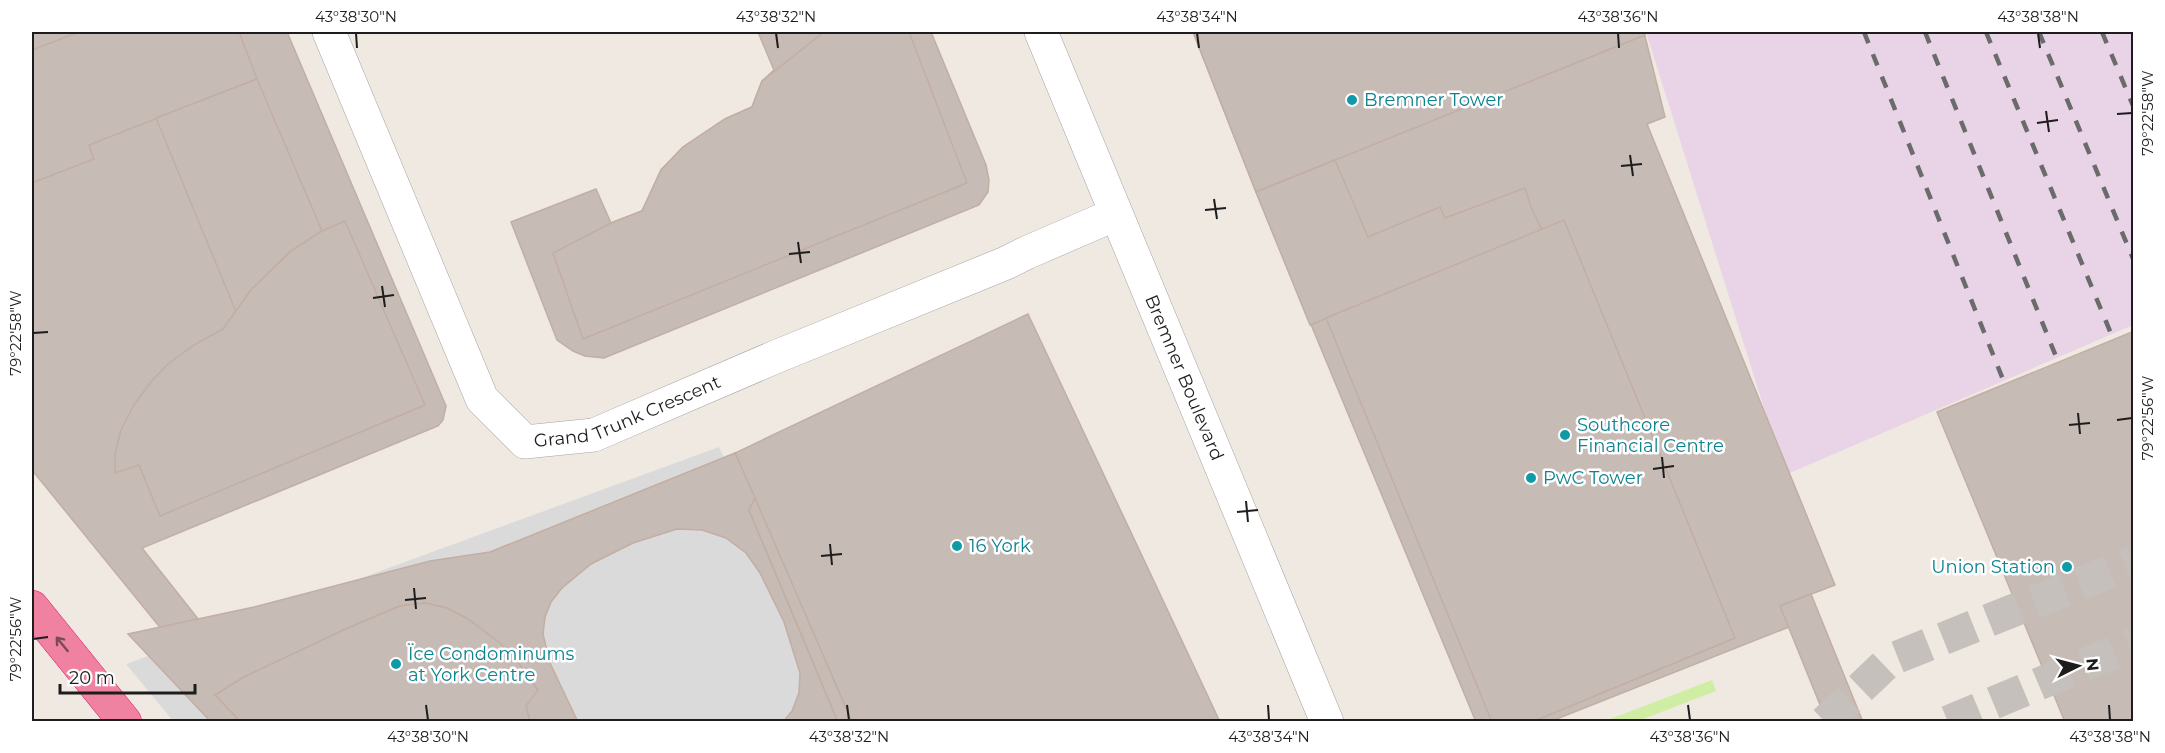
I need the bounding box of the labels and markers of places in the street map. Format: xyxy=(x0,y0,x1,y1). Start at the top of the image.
place label: Bremner Tower xyxy=(1364,89,1504,111)
marker: Bremner Tower xyxy=(1345,93,1359,107)
place label: Southcore Financial Centre xyxy=(1577,414,1724,457)
marker: Southcore Financial Centre xyxy=(1558,428,1572,442)
place label: PwC Tower xyxy=(1543,467,1643,489)
marker: PwC Tower xyxy=(1524,471,1538,485)
place label: 16 York xyxy=(969,535,1031,557)
marker: 16 York xyxy=(950,539,964,553)
place label: Union Station xyxy=(1931,556,2055,578)
marker: Union Station xyxy=(2060,560,2074,574)
place label: Ïce Condominums at York Centre xyxy=(408,643,575,686)
marker: Ïce Condominums at York Centre xyxy=(389,657,403,671)

